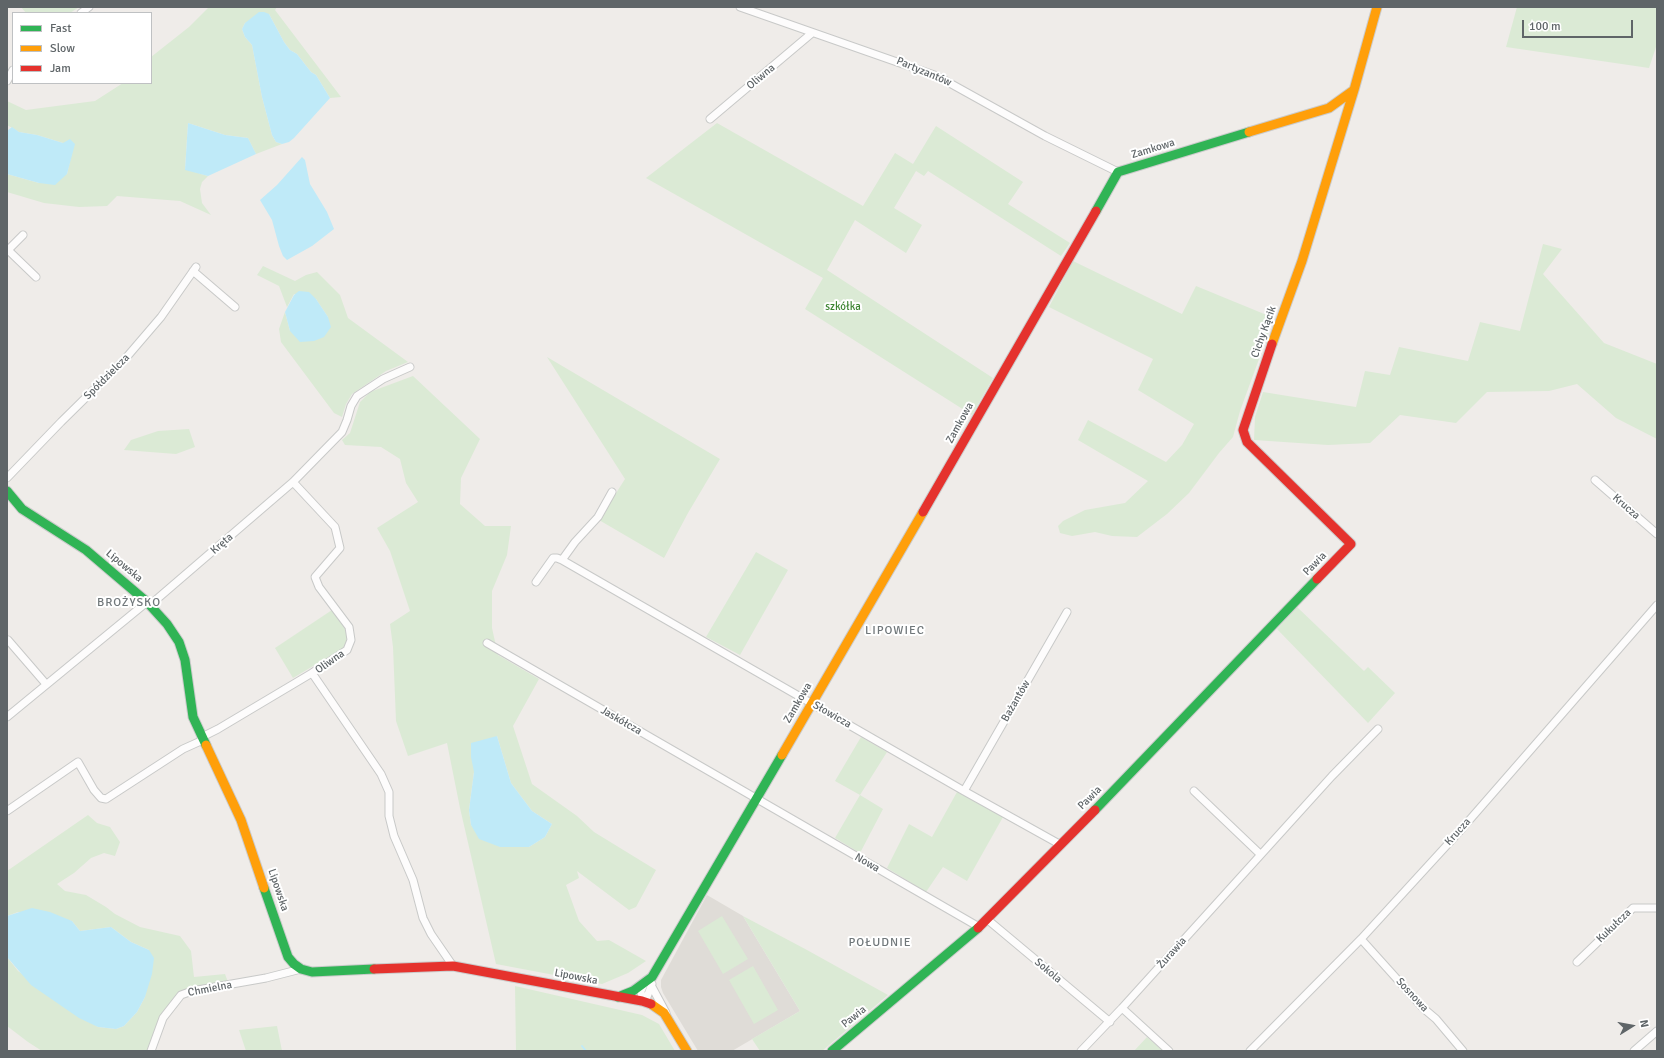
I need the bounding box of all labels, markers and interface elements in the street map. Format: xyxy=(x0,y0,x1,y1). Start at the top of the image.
legend xyxy=(12,12,152,84)
scale bar xyxy=(1524,12,1635,38)
text: 100 m xyxy=(1529,19,1561,34)
text: Fast xyxy=(50,21,71,36)
text: Slow xyxy=(50,41,75,56)
street label: Partyzantów xyxy=(894,54,954,90)
text: Jam xyxy=(50,61,71,76)
street label: Oliwna xyxy=(744,61,778,93)
street label: Zamkowa xyxy=(1130,136,1176,162)
park label: szkółka xyxy=(825,300,861,314)
street label: Cichy Kącik xyxy=(1249,304,1279,360)
street label: Spółdzielcza xyxy=(81,351,133,403)
street label: Zamkowa xyxy=(943,400,977,446)
street label: Krucza xyxy=(1609,491,1643,523)
street label: Kręta xyxy=(208,531,236,557)
street label: Lipowska xyxy=(103,547,145,585)
street label: Pawia xyxy=(1300,549,1330,579)
district label: BROŻYSKO xyxy=(97,596,161,610)
district label: LIPOWIEC xyxy=(865,624,925,638)
street label: Oliwna xyxy=(313,647,347,677)
street label: Bażantów xyxy=(999,678,1033,724)
street label: Zamkowa xyxy=(781,680,815,726)
street label: Słowicza xyxy=(810,699,854,731)
street label: Jaskółcza xyxy=(598,704,644,738)
street label: Pawia xyxy=(1075,783,1105,813)
street label: Krucza xyxy=(1442,816,1474,848)
street label: Nowa xyxy=(852,851,882,875)
street label: Lipowska xyxy=(265,867,291,913)
street label: Kukułcza xyxy=(1594,906,1634,946)
street label: Żurawia xyxy=(1154,934,1190,972)
district label: POŁUDNIE xyxy=(848,936,912,950)
street label: Sokola xyxy=(1032,956,1064,986)
street label: Lipowska xyxy=(553,966,599,988)
street label: Sosnowa xyxy=(1393,975,1431,1015)
street label: Chmielna xyxy=(187,978,233,1000)
street label: Pawia xyxy=(839,1003,869,1031)
north arrow xyxy=(1612,1006,1652,1046)
text: N xyxy=(1637,1019,1651,1029)

